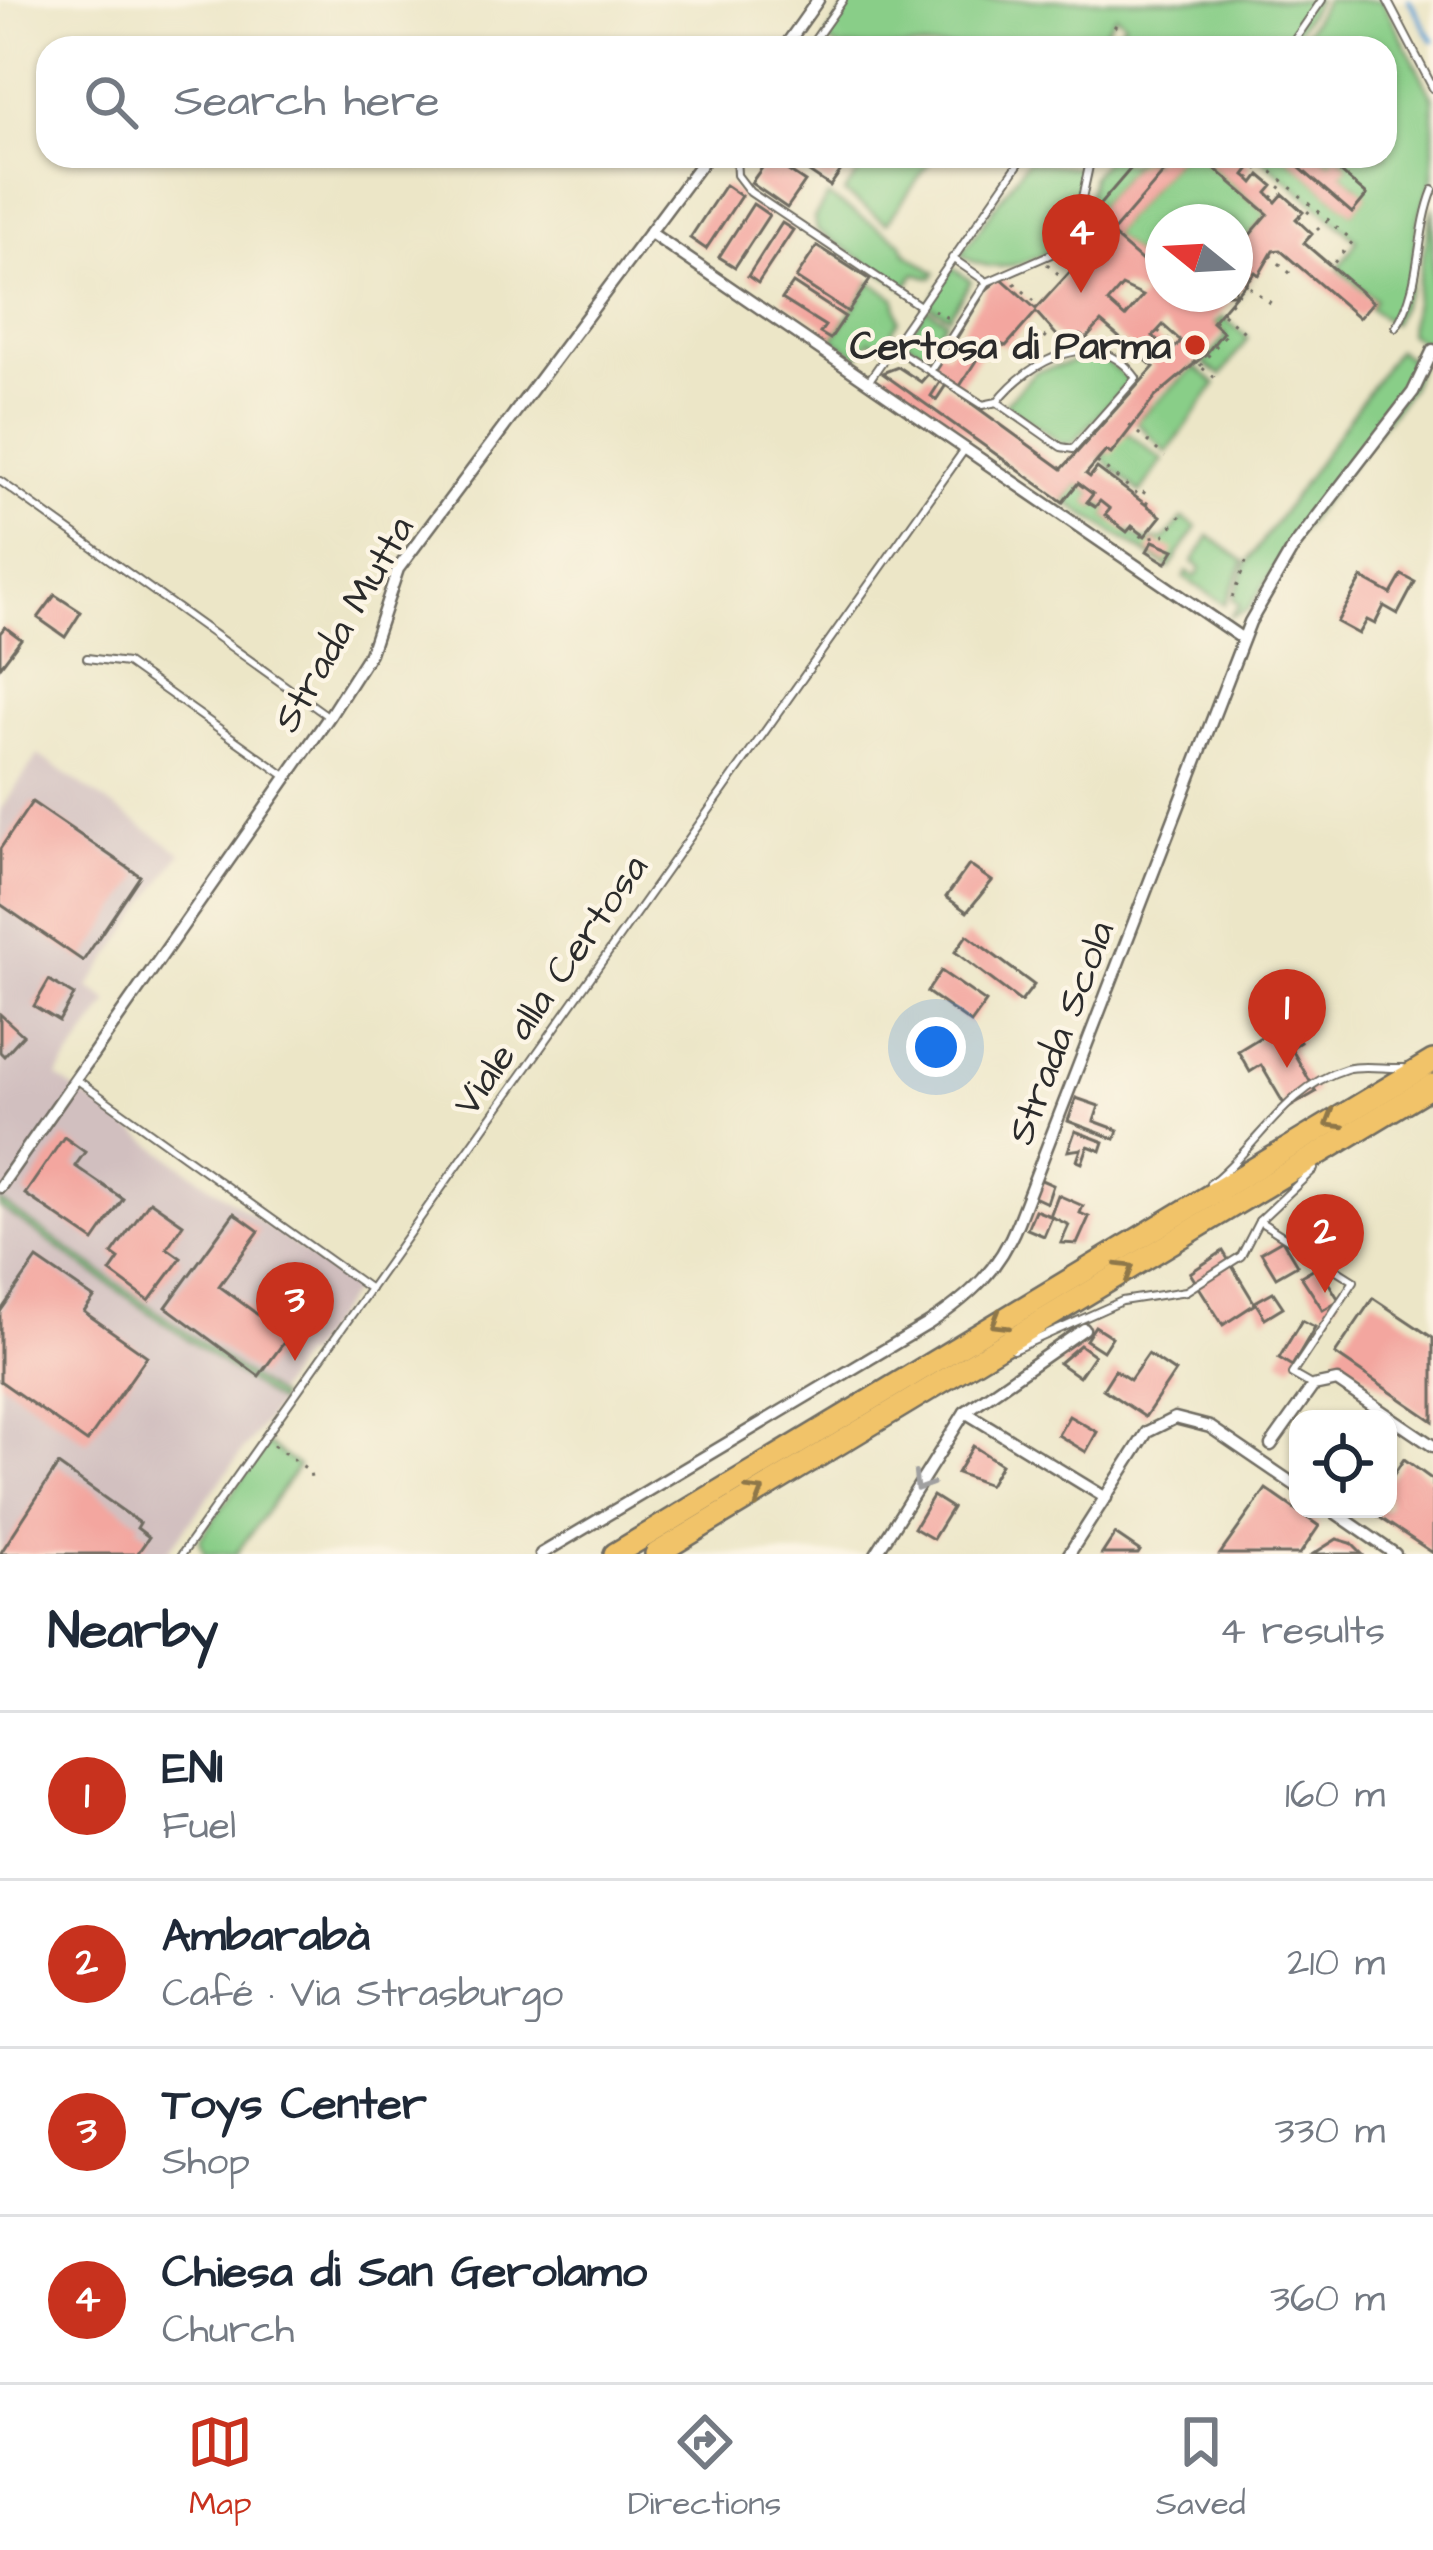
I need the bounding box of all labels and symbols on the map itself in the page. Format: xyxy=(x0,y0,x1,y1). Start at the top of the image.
pin: 4 xyxy=(1042,194,1120,293)
north arrow xyxy=(1145,204,1253,312)
place label: Certosa di Parma xyxy=(850,321,1171,375)
marker: Certosa di Parma xyxy=(1182,332,1208,358)
street label: Strada Mutta xyxy=(261,506,428,742)
street label: Viale alla Certosa xyxy=(441,844,662,1127)
street label: Strada Scola xyxy=(994,913,1129,1153)
pin: 1 xyxy=(1248,969,1326,1068)
your location xyxy=(906,1017,966,1077)
one-way arrow xyxy=(1324,1107,1346,1129)
pin: 2 xyxy=(1286,1194,1364,1293)
pin: 3 xyxy=(256,1262,334,1361)
one-way arrow xyxy=(1113,1262,1135,1285)
one-way arrow xyxy=(990,1308,1012,1331)
one-way arrow xyxy=(913,1470,935,1492)
one-way arrow xyxy=(743,1485,765,1508)

